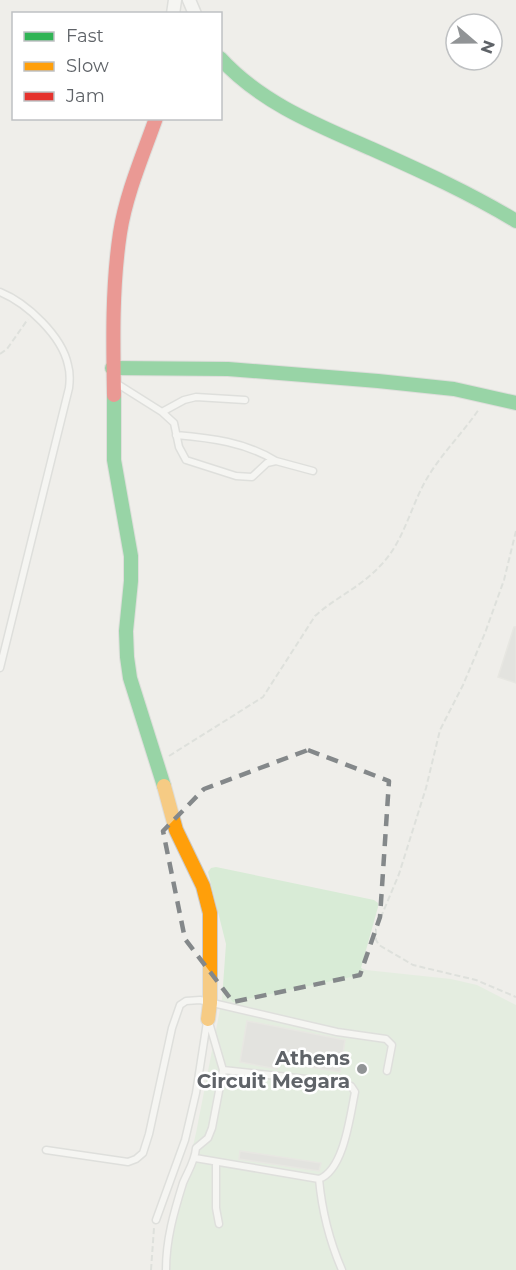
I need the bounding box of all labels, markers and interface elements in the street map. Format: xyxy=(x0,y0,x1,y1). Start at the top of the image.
legend xyxy=(12,12,222,120)
north arrow xyxy=(444,12,504,72)
text: Fast xyxy=(66,25,104,47)
text: N xyxy=(476,38,499,56)
text: Slow xyxy=(66,55,109,77)
text: Jam xyxy=(65,85,105,107)
place label: Athens Circuit Megara xyxy=(197,1046,350,1093)
marker: Athens Circuit Megara xyxy=(355,1062,369,1076)

